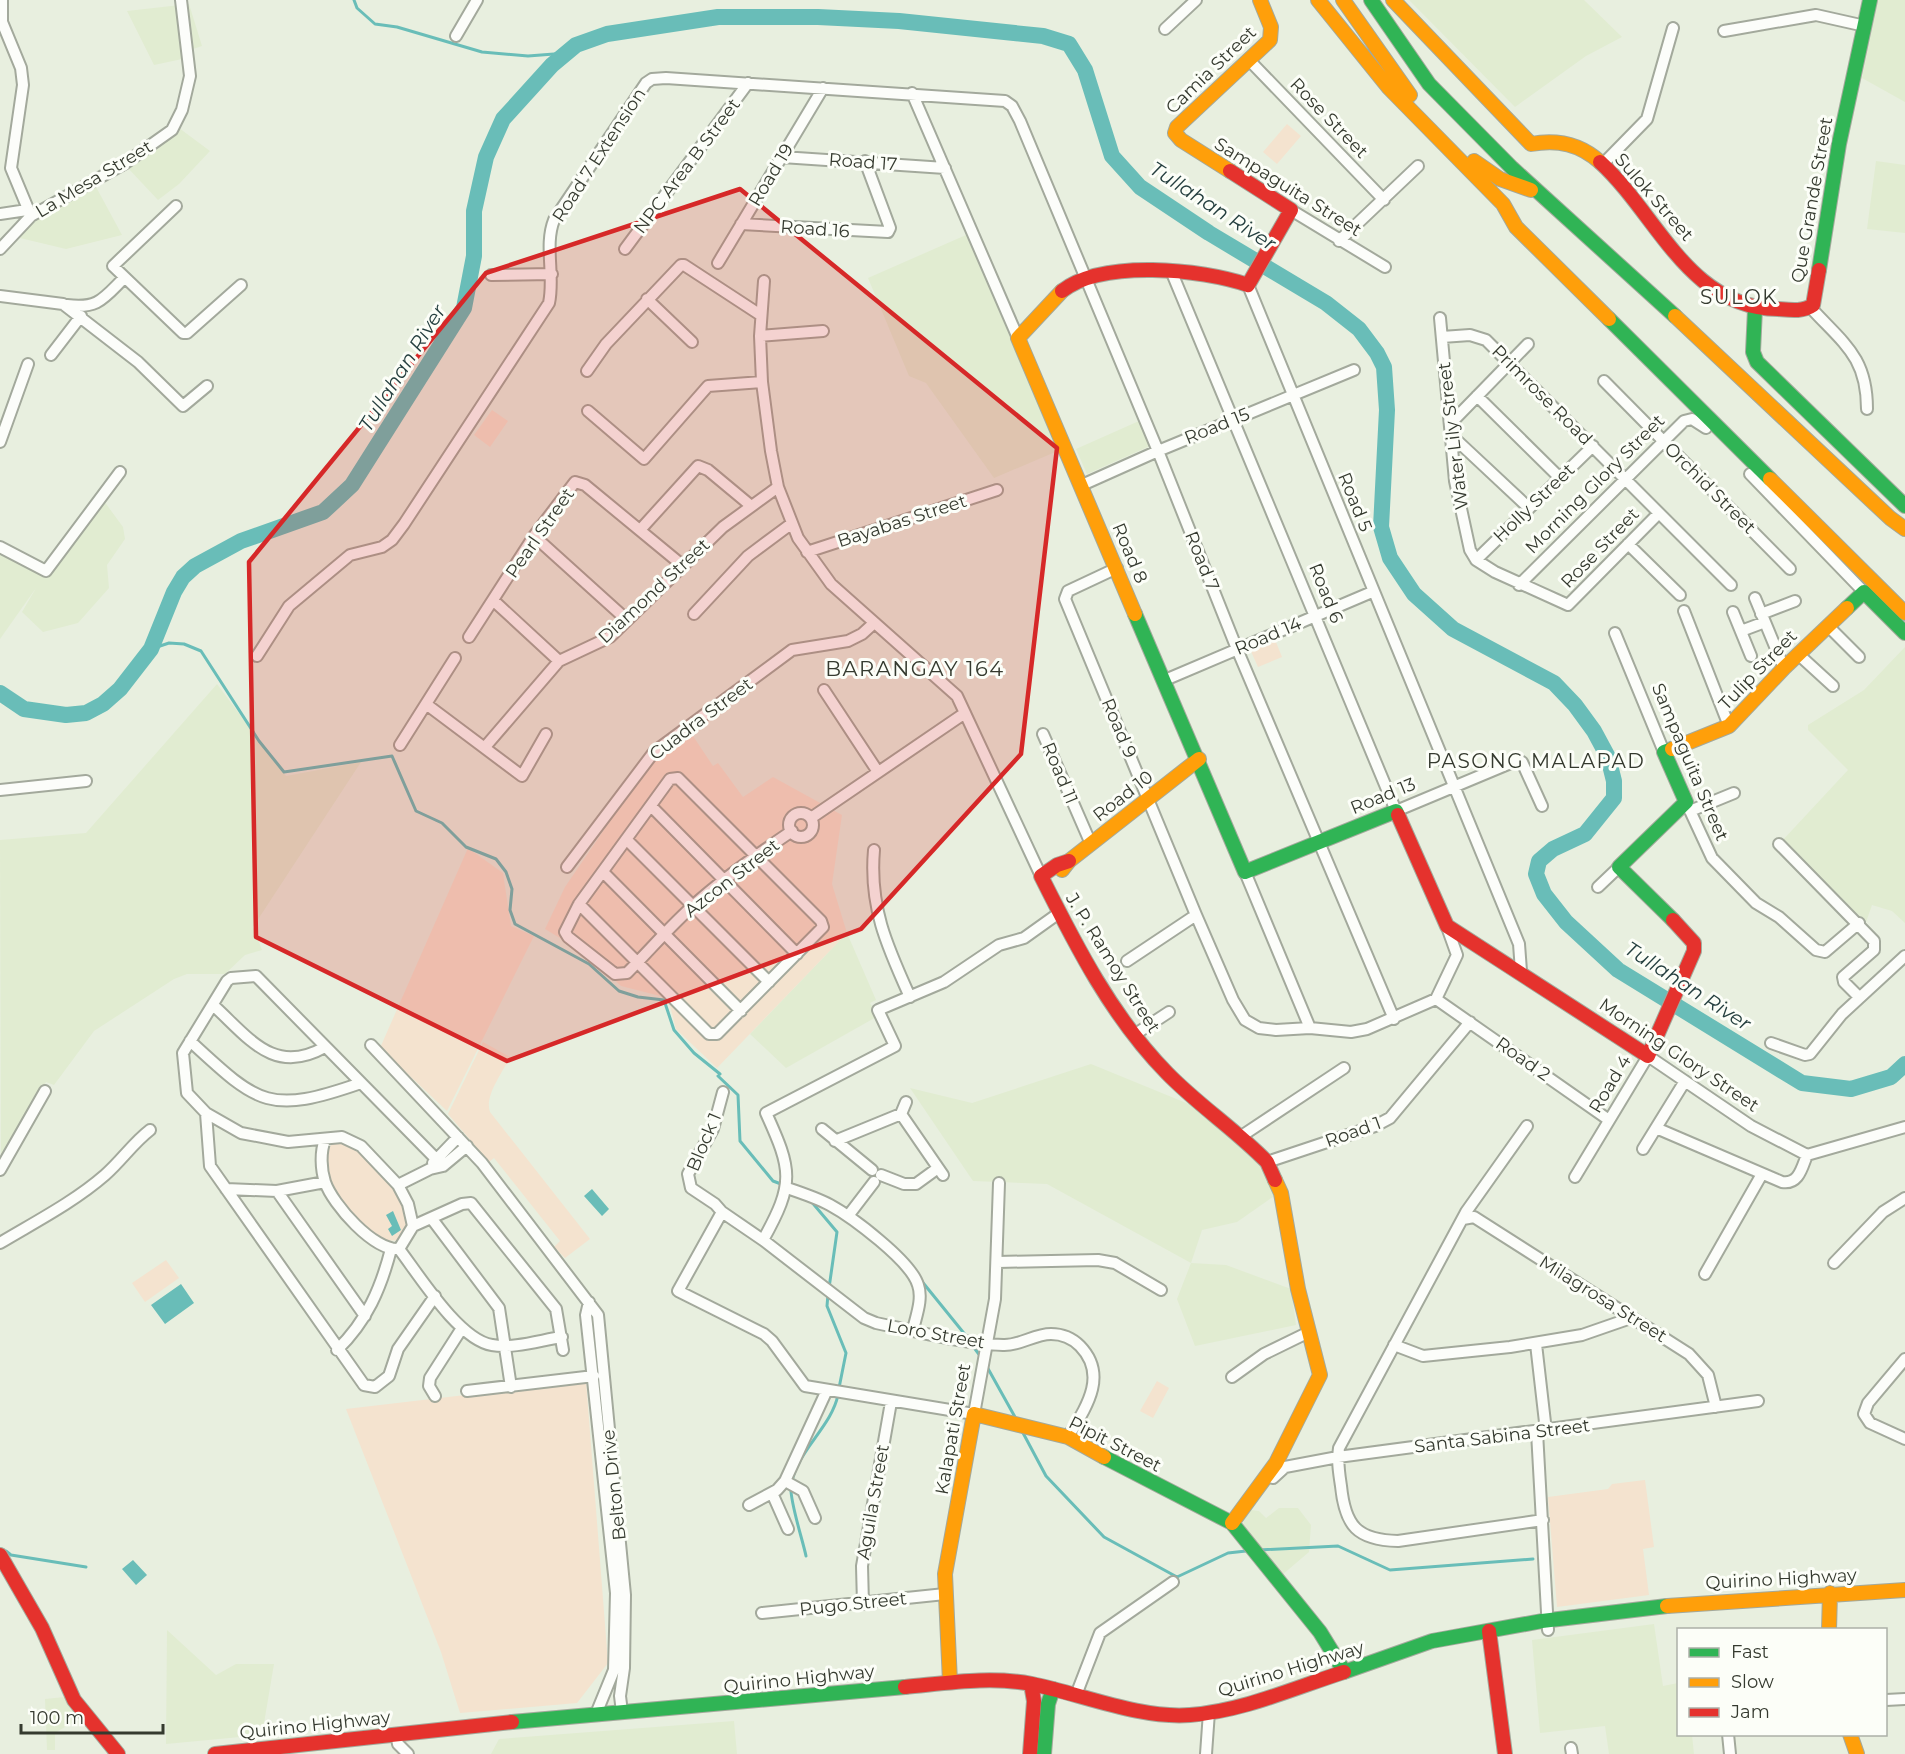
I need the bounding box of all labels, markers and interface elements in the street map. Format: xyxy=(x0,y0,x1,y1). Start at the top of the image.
street label: Camia Street xyxy=(1161,21,1261,119)
street label: Rose Street xyxy=(1285,73,1373,163)
street label: Road 7 Extension xyxy=(547,84,651,226)
street label: NPC Area B Street xyxy=(629,94,745,238)
street label: Que Grande Street xyxy=(1787,115,1837,285)
street label: Sampaguita Street xyxy=(1210,133,1366,241)
street label: La Mesa Street xyxy=(32,135,156,223)
street label: Road 19 xyxy=(744,140,798,210)
street label: Road 17 xyxy=(828,149,898,175)
street label: Sulok Street xyxy=(1610,149,1698,245)
water label: Tullahan River xyxy=(1146,156,1281,256)
street label: Road 16 xyxy=(780,216,850,242)
district label: SULOK xyxy=(1700,285,1778,309)
water label: Tullahan River xyxy=(353,299,451,436)
street label: Primrose Road xyxy=(1487,340,1597,450)
street label: Water Lily Street xyxy=(1433,361,1473,511)
street label: Road 15 xyxy=(1181,403,1253,449)
street label: Morning Glory Street xyxy=(1521,410,1669,558)
street label: Orchid Street xyxy=(1660,438,1760,538)
street label: Holly Street xyxy=(1489,459,1579,547)
street label: Road 5 xyxy=(1333,469,1377,535)
street label: Pearl Street xyxy=(501,484,579,582)
street label: Bayabas Street xyxy=(835,490,969,552)
street label: Rose Street xyxy=(1556,503,1644,593)
street label: Road 8 xyxy=(1108,520,1152,586)
street label: Road 7 xyxy=(1180,528,1224,594)
street label: Diamond Street xyxy=(594,534,714,648)
street label: Road 6 xyxy=(1304,560,1348,626)
street label: Road 14 xyxy=(1231,612,1305,660)
street label: Tulip Street xyxy=(1714,625,1802,715)
district label: BARANGAY 164 xyxy=(825,656,1005,681)
street label: Cuadra Street xyxy=(645,673,757,765)
street label: Sampaguita Street xyxy=(1647,680,1733,844)
street label: Road 9 xyxy=(1097,695,1141,761)
street label: Road 11 xyxy=(1037,739,1083,807)
district label: PASONG MALAPAD xyxy=(1427,749,1645,773)
street label: Road 10 xyxy=(1089,766,1157,826)
street label: Road 13 xyxy=(1347,773,1419,819)
street label: Azcon Street xyxy=(680,834,784,922)
street label: J. P. Ramoy Street xyxy=(1061,888,1165,1037)
water label: Tullahan River xyxy=(1621,936,1756,1036)
street label: Morning Glory Street xyxy=(1595,993,1763,1117)
street label: Road 2 xyxy=(1491,1032,1555,1086)
street label: Road 4 xyxy=(1584,1051,1636,1117)
street label: Block 1 xyxy=(682,1109,726,1175)
street label: Road 1 xyxy=(1322,1112,1384,1152)
street label: Milagrosa Street xyxy=(1535,1251,1671,1347)
street label: Loro Street xyxy=(885,1315,987,1353)
street label: Kalapati Street xyxy=(931,1362,975,1496)
street label: Pipit Street xyxy=(1065,1411,1165,1477)
street label: Santa Sabina Street xyxy=(1413,1414,1591,1458)
street label: Belton Drive xyxy=(597,1428,631,1542)
street label: Aguila Street xyxy=(852,1443,894,1561)
street label: Quirino Highway xyxy=(1705,1564,1857,1594)
street label: Pugo Street xyxy=(798,1587,908,1621)
legend xyxy=(1677,1628,1887,1736)
street label: Quirino Highway xyxy=(1215,1636,1367,1702)
text: Fast xyxy=(1731,1641,1769,1663)
street label: Quirino Highway xyxy=(723,1660,876,1698)
text: Slow xyxy=(1731,1671,1774,1693)
scale bar xyxy=(21,1697,164,1735)
text: Jam xyxy=(1730,1701,1770,1723)
street label: Quirino Highway xyxy=(239,1706,392,1744)
text: 100 m xyxy=(30,1707,84,1729)

